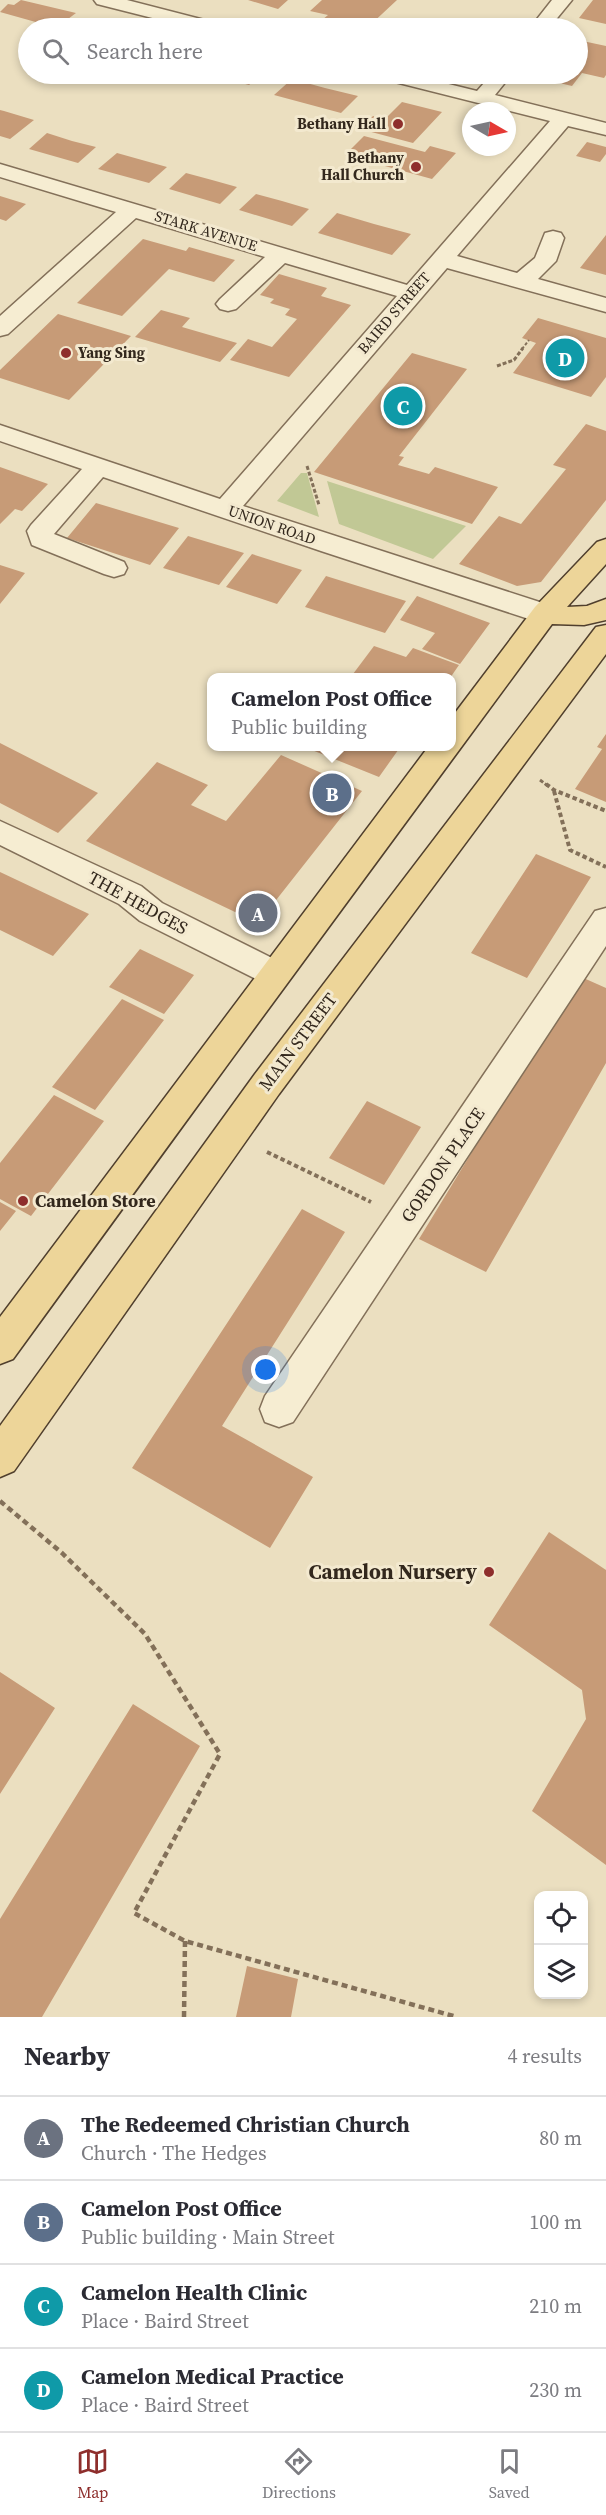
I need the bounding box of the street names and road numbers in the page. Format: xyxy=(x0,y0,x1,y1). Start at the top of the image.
street label: STARK AVENUE xyxy=(152,205,260,256)
street label: BAIRD STREET xyxy=(352,267,435,358)
street label: UNION ROAD xyxy=(225,500,319,549)
street label: THE HEDGES xyxy=(84,865,193,940)
street label: MAIN STREET xyxy=(253,988,343,1096)
street label: GORDON PLACE xyxy=(395,1102,490,1227)

